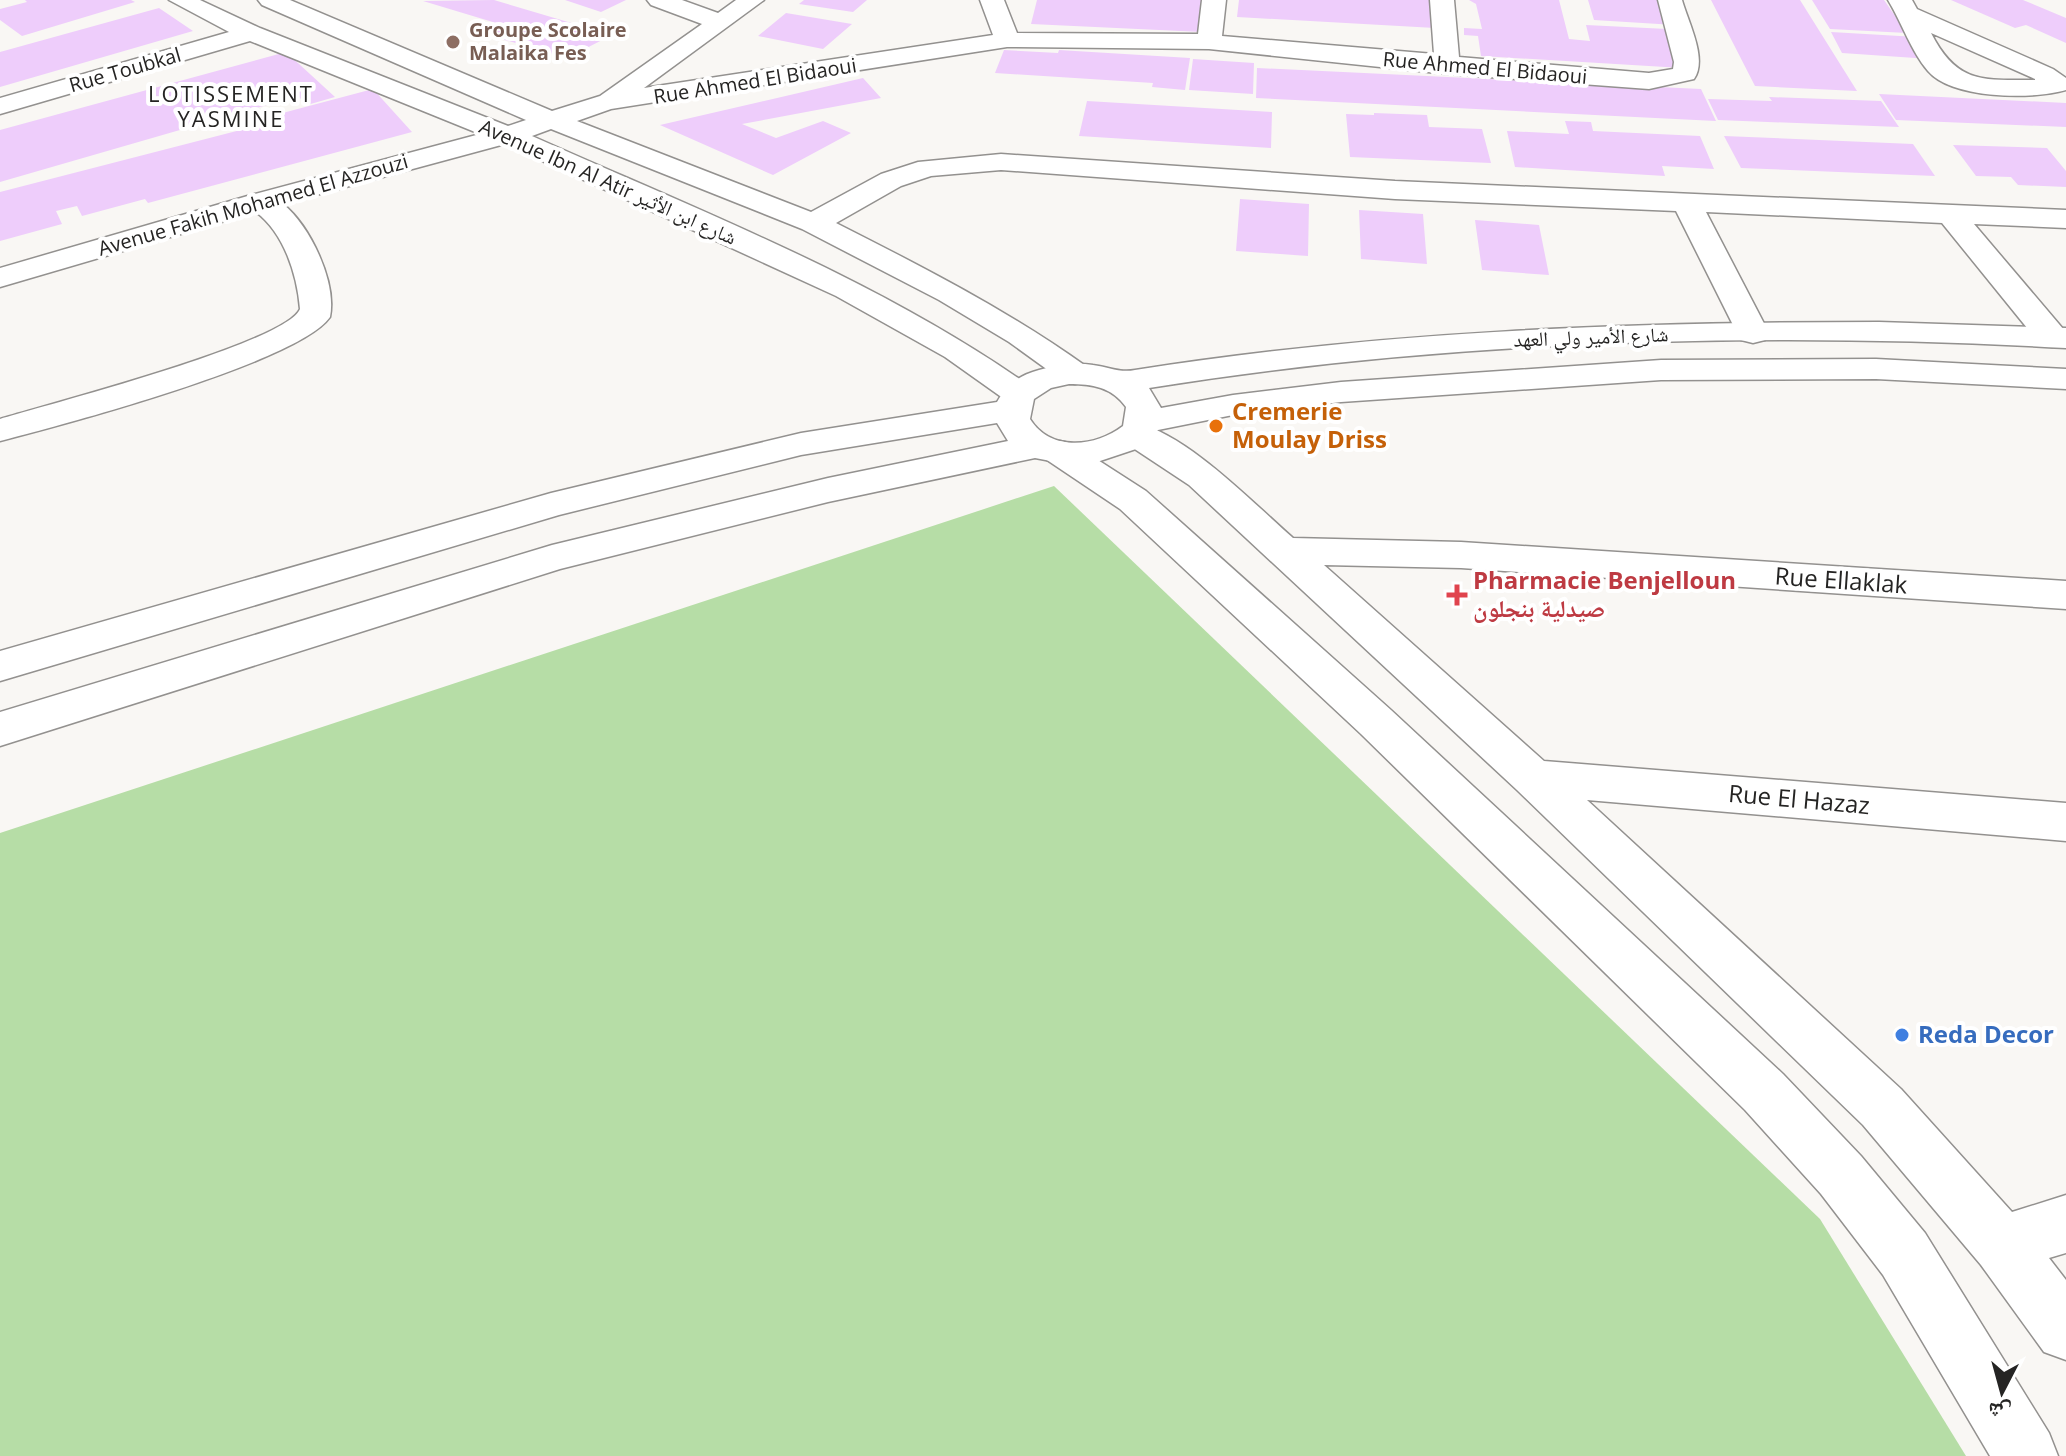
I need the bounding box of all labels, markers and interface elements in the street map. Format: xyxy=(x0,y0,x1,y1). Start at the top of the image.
place label: Groupe Scolaire Malaika Fes xyxy=(469,16,627,66)
marker: Groupe Scolaire Malaika Fes xyxy=(444,33,462,51)
street label: Rue Toubkal xyxy=(66,41,184,98)
street label: Rue Ahmed El Bidaoui xyxy=(1382,45,1588,90)
street label: Rue Ahmed El Bidaoui xyxy=(651,51,858,110)
district label: LOTISSEMENT YASMINE xyxy=(148,78,314,133)
street label: Avenue Ibn Al Atir شارع ابن الأثير xyxy=(475,113,741,251)
street label: Avenue Fakih Mohamed El Azzouzi xyxy=(95,147,411,262)
street label: شارع الأمير ولي العهد xyxy=(1513,320,1669,356)
place label: Cremerie Moulay Driss xyxy=(1232,394,1387,455)
marker: Cremerie Moulay Driss xyxy=(1207,417,1225,435)
street label: Rue Ellaklak xyxy=(1774,558,1909,601)
place label: Pharmacie Benjelloun صيدلية بنجلون xyxy=(1473,563,1736,624)
marker: Pharmacie Benjelloun صيدلية بنجلون xyxy=(1448,586,1466,604)
street label: Rue El Hazaz xyxy=(1727,776,1871,821)
place label: Reda Decor xyxy=(1918,1017,2054,1050)
marker: Reda Decor xyxy=(1893,1026,1911,1044)
north arrow xyxy=(1962,1352,2042,1432)
text: ش xyxy=(1987,1397,2013,1429)

